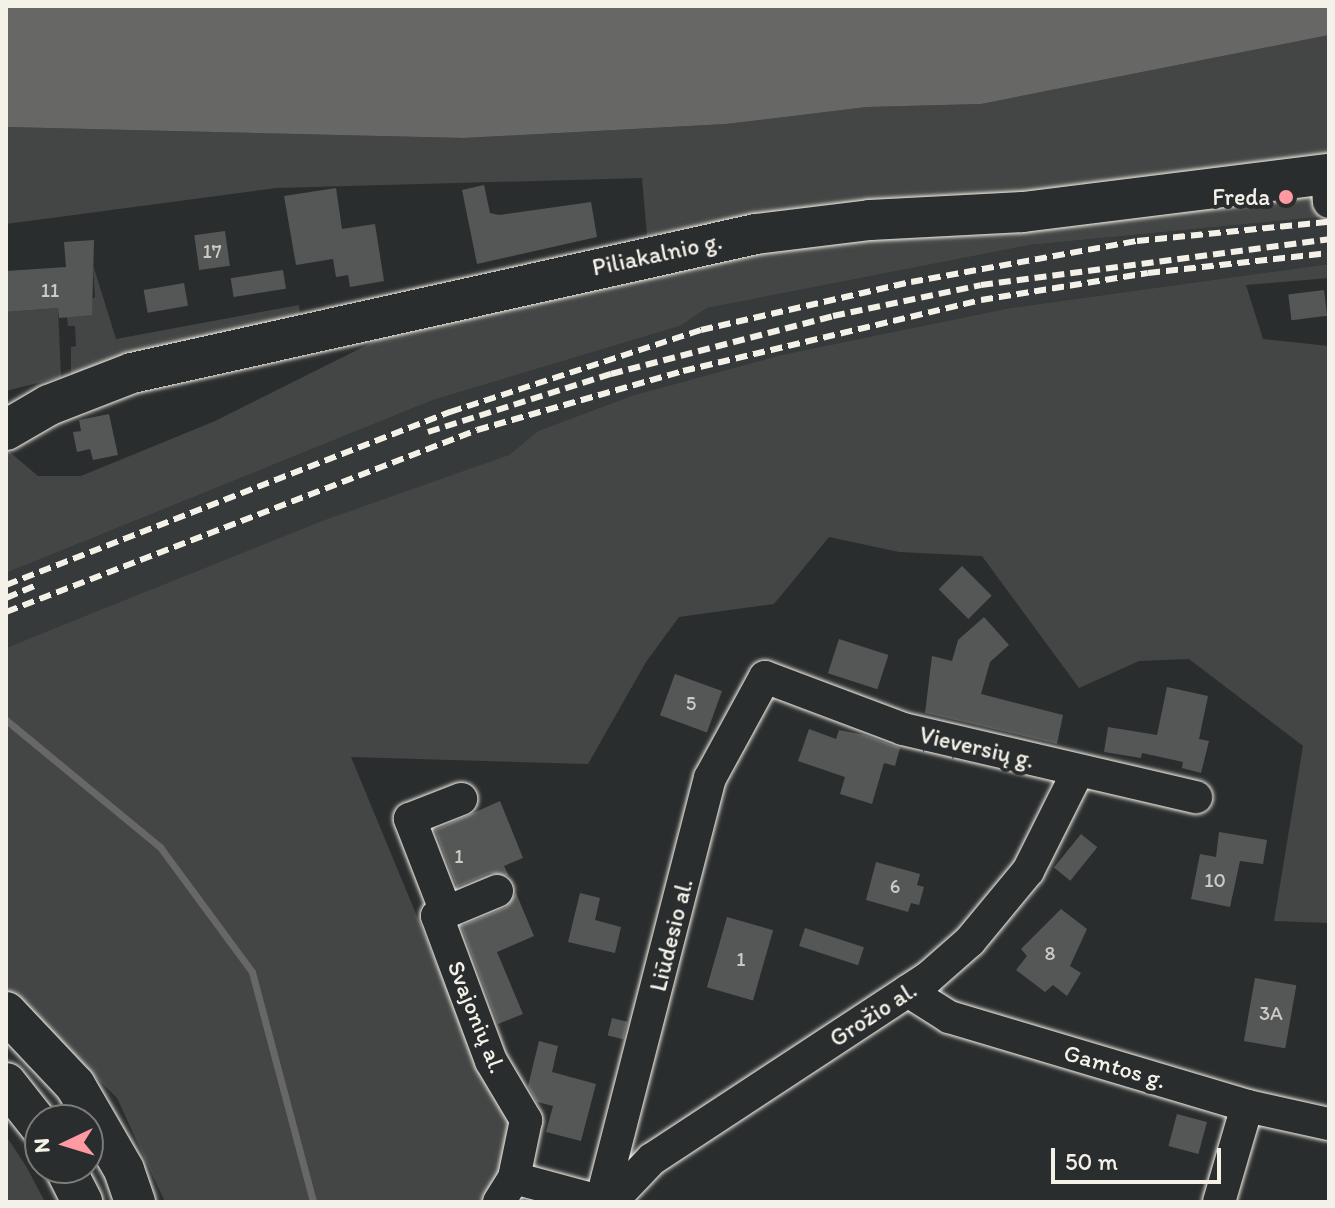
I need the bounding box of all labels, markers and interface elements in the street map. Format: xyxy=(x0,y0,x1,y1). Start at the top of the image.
place label: Freda xyxy=(1212,183,1270,211)
marker: Freda xyxy=(1277,188,1295,206)
street label: Piliakalnio g. xyxy=(589,226,725,282)
house number: 17 xyxy=(202,239,222,263)
house number: 11 xyxy=(41,278,59,302)
house number: 5 xyxy=(686,691,696,715)
street label: Vieversių g. xyxy=(917,720,1037,774)
house number: 1 xyxy=(454,844,464,868)
house number: 10 xyxy=(1204,868,1226,892)
house number: 6 xyxy=(890,874,900,898)
street label: Liūdesio al. xyxy=(643,875,699,995)
house number: 8 xyxy=(1045,941,1055,965)
house number: 1 xyxy=(736,947,746,971)
street label: Svajonių al. xyxy=(441,957,513,1077)
street label: Grožio al. xyxy=(824,975,922,1053)
house number: 3A xyxy=(1259,1001,1283,1025)
street label: Gamtos g. xyxy=(1061,1038,1169,1094)
north arrow xyxy=(24,1104,104,1184)
scale bar xyxy=(1055,1132,1225,1182)
text: N xyxy=(28,1137,56,1154)
text: 50 m xyxy=(1065,1147,1118,1176)

